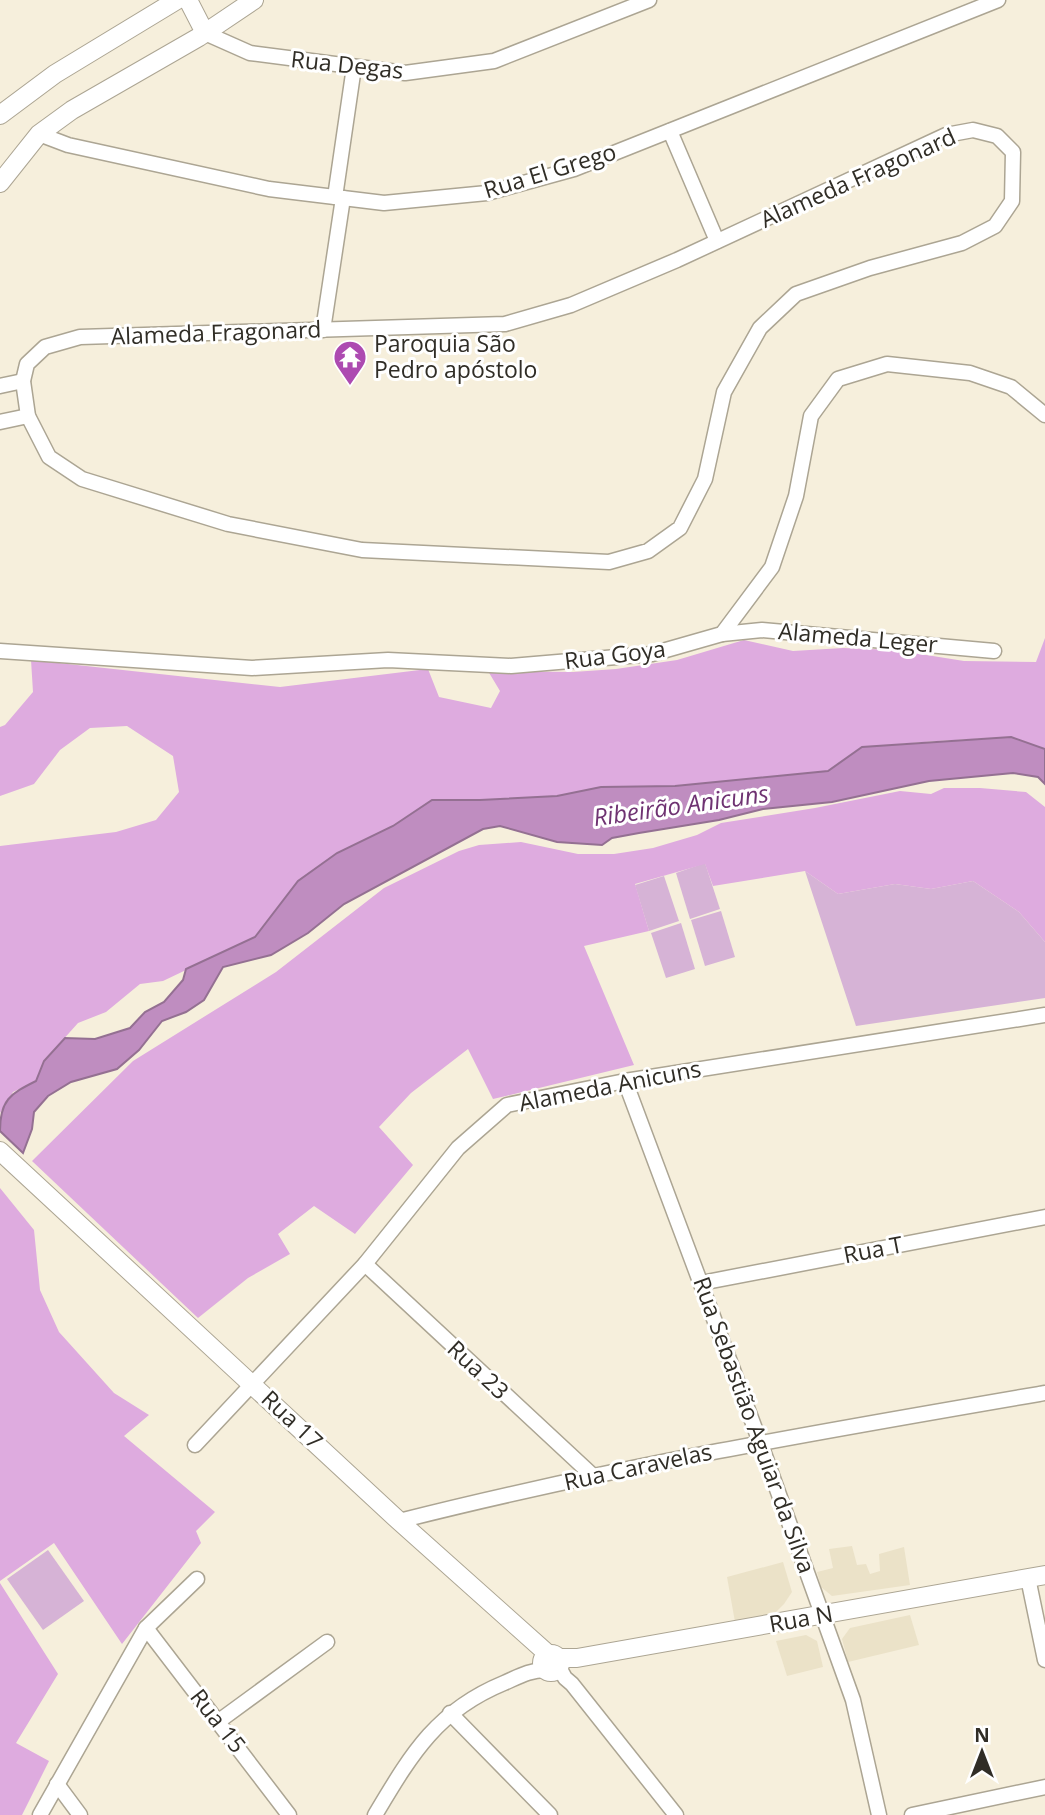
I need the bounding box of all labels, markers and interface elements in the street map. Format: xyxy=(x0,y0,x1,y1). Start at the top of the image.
street label: Rua Degas xyxy=(289,42,405,86)
street label: Alameda Fragonard xyxy=(755,120,960,235)
street label: Rua El Grego xyxy=(480,135,620,205)
street label: Alameda Fragonard xyxy=(110,312,322,352)
place label: Paroquia São Pedro apóstolo xyxy=(374,327,537,385)
temple icon: Paroquia São Pedro apóstolo xyxy=(331,338,369,387)
street label: Alameda Leger xyxy=(777,614,940,660)
street label: Rua Goya xyxy=(562,632,667,676)
water label: Ribeirão Anicuns xyxy=(591,776,771,833)
street label: Alameda Anicuns xyxy=(516,1052,704,1118)
street label: Rua T xyxy=(840,1228,905,1270)
street label: Rua Sebastião Aguiar da Silva xyxy=(686,1272,824,1577)
street label: Rua 23 xyxy=(441,1333,516,1406)
street label: Rua 17 xyxy=(255,1383,330,1456)
street label: Rua Caravelas xyxy=(561,1435,715,1497)
street label: Rua N xyxy=(766,1597,835,1639)
street label: Rua 15 xyxy=(184,1682,254,1759)
north arrow xyxy=(947,1717,1017,1787)
text: N xyxy=(974,1722,990,1748)

